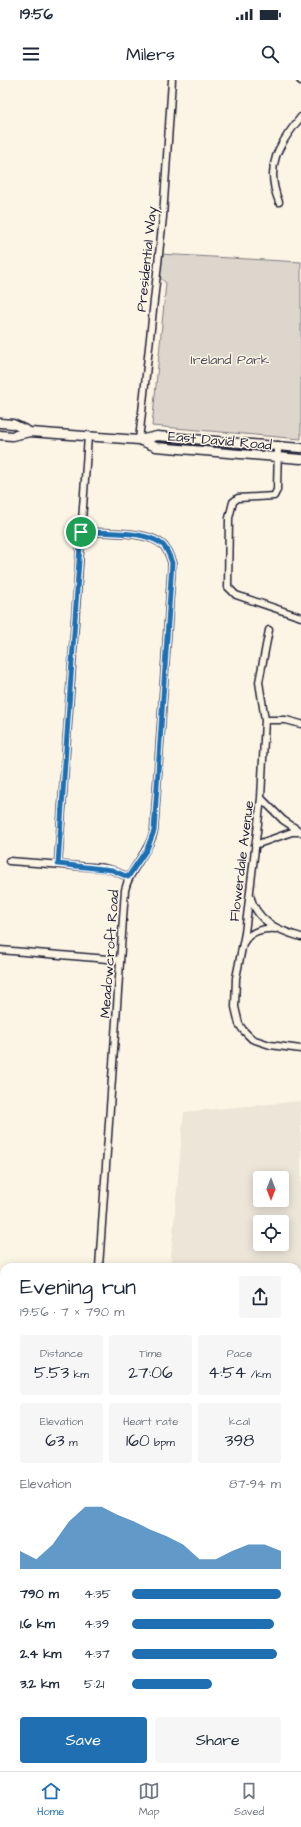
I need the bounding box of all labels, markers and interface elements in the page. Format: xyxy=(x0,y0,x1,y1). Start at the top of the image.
text: 19:56 xyxy=(20,4,53,25)
text: Milers xyxy=(126,42,175,67)
icon: menu xyxy=(20,43,42,65)
icon: search xyxy=(259,43,281,65)
street label: Presidential Way xyxy=(132,205,163,313)
park label: Ireland Park xyxy=(191,350,270,370)
street label: East David Road xyxy=(167,426,273,456)
pin xyxy=(64,515,98,549)
icon: arrive xyxy=(70,521,92,543)
street label: Flowerdale Avenue xyxy=(225,799,259,923)
street label: Meadowcroft Road xyxy=(96,889,124,1019)
north arrow xyxy=(253,1171,289,1207)
map controls xyxy=(253,1171,289,1251)
button: locate xyxy=(253,1215,289,1251)
text: Evening run xyxy=(20,1272,136,1303)
button: share xyxy=(239,1276,281,1318)
text: 19:56 · 7 × 790 m xyxy=(20,1303,124,1321)
text: Distance xyxy=(40,1346,83,1361)
text: Time xyxy=(139,1346,162,1361)
text: Pace xyxy=(227,1346,252,1361)
text: 5.53 xyxy=(34,1361,69,1385)
text: 27:06 xyxy=(128,1361,173,1385)
text: 4:54 xyxy=(208,1361,246,1385)
text: km xyxy=(69,1367,89,1382)
text: /km xyxy=(246,1367,271,1382)
text: Elevation xyxy=(40,1414,83,1429)
text: Heart rate xyxy=(123,1414,178,1429)
text: kcal xyxy=(229,1414,250,1429)
text: 63 xyxy=(45,1429,65,1453)
text: 160 xyxy=(126,1429,150,1453)
text: 398 xyxy=(225,1429,254,1453)
text: m xyxy=(65,1435,78,1450)
text: bpm xyxy=(150,1435,175,1450)
text: Elevation xyxy=(20,1475,71,1493)
text: 87–94 m xyxy=(229,1475,281,1493)
text: 790 m xyxy=(20,1585,59,1603)
text: 4:35 xyxy=(84,1585,111,1603)
text: 1.6 km xyxy=(20,1615,55,1633)
text: 4:39 xyxy=(84,1615,109,1633)
text: 2.4 km xyxy=(20,1645,61,1663)
text: 4:37 xyxy=(84,1645,110,1663)
text: 3.2 km xyxy=(20,1675,59,1693)
text: 5:21 xyxy=(84,1675,104,1693)
button: Save xyxy=(20,1717,147,1763)
button: Share xyxy=(155,1717,281,1763)
tab: Home xyxy=(37,1780,64,1819)
tab: Map xyxy=(138,1780,160,1819)
tab: Saved xyxy=(234,1780,264,1819)

